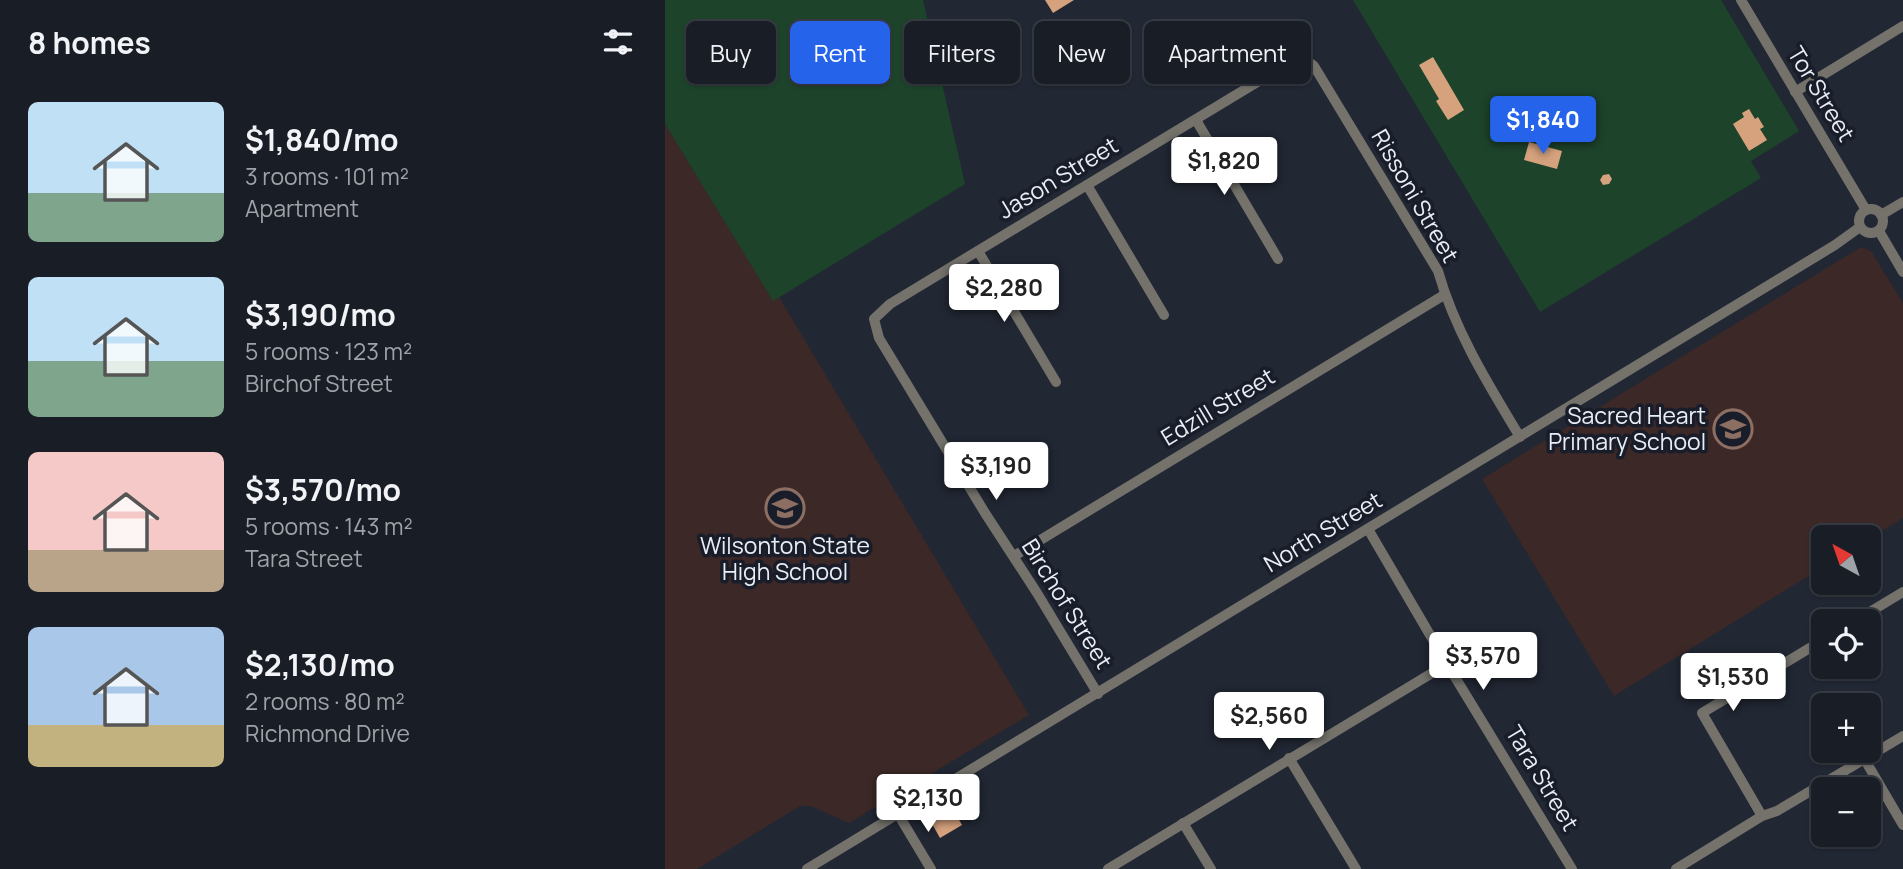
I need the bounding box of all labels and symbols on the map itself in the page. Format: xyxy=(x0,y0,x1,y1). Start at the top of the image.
street label: Tor Street xyxy=(1781,40,1863,147)
pin: $1,840 xyxy=(1486,96,1600,156)
street label: Rissoni Street xyxy=(1365,123,1467,268)
street label: Jason Street xyxy=(991,129,1124,226)
pin: $1,820 xyxy=(1167,138,1281,197)
pin: $2,280 xyxy=(947,264,1061,324)
street label: Edzill Street xyxy=(1155,360,1280,453)
place label: Sacred Heart Primary School xyxy=(1548,399,1706,457)
school or university icon: Sacred Heart Primary School xyxy=(1712,408,1754,450)
pin: $3,190 xyxy=(939,442,1053,502)
street label: North Street xyxy=(1257,483,1388,579)
school or university icon: Wilsonton State High School xyxy=(764,487,806,529)
north arrow xyxy=(1811,525,1881,595)
place label: Wilsonton State High School xyxy=(700,529,870,587)
street label: Birchof Street xyxy=(1015,532,1121,675)
pin: $3,570 xyxy=(1426,632,1540,692)
pin: $1,530 xyxy=(1676,654,1790,713)
pin: $2,560 xyxy=(1212,692,1326,752)
street label: Tara Street xyxy=(1499,719,1587,836)
pin: $2,130 xyxy=(871,774,985,834)

